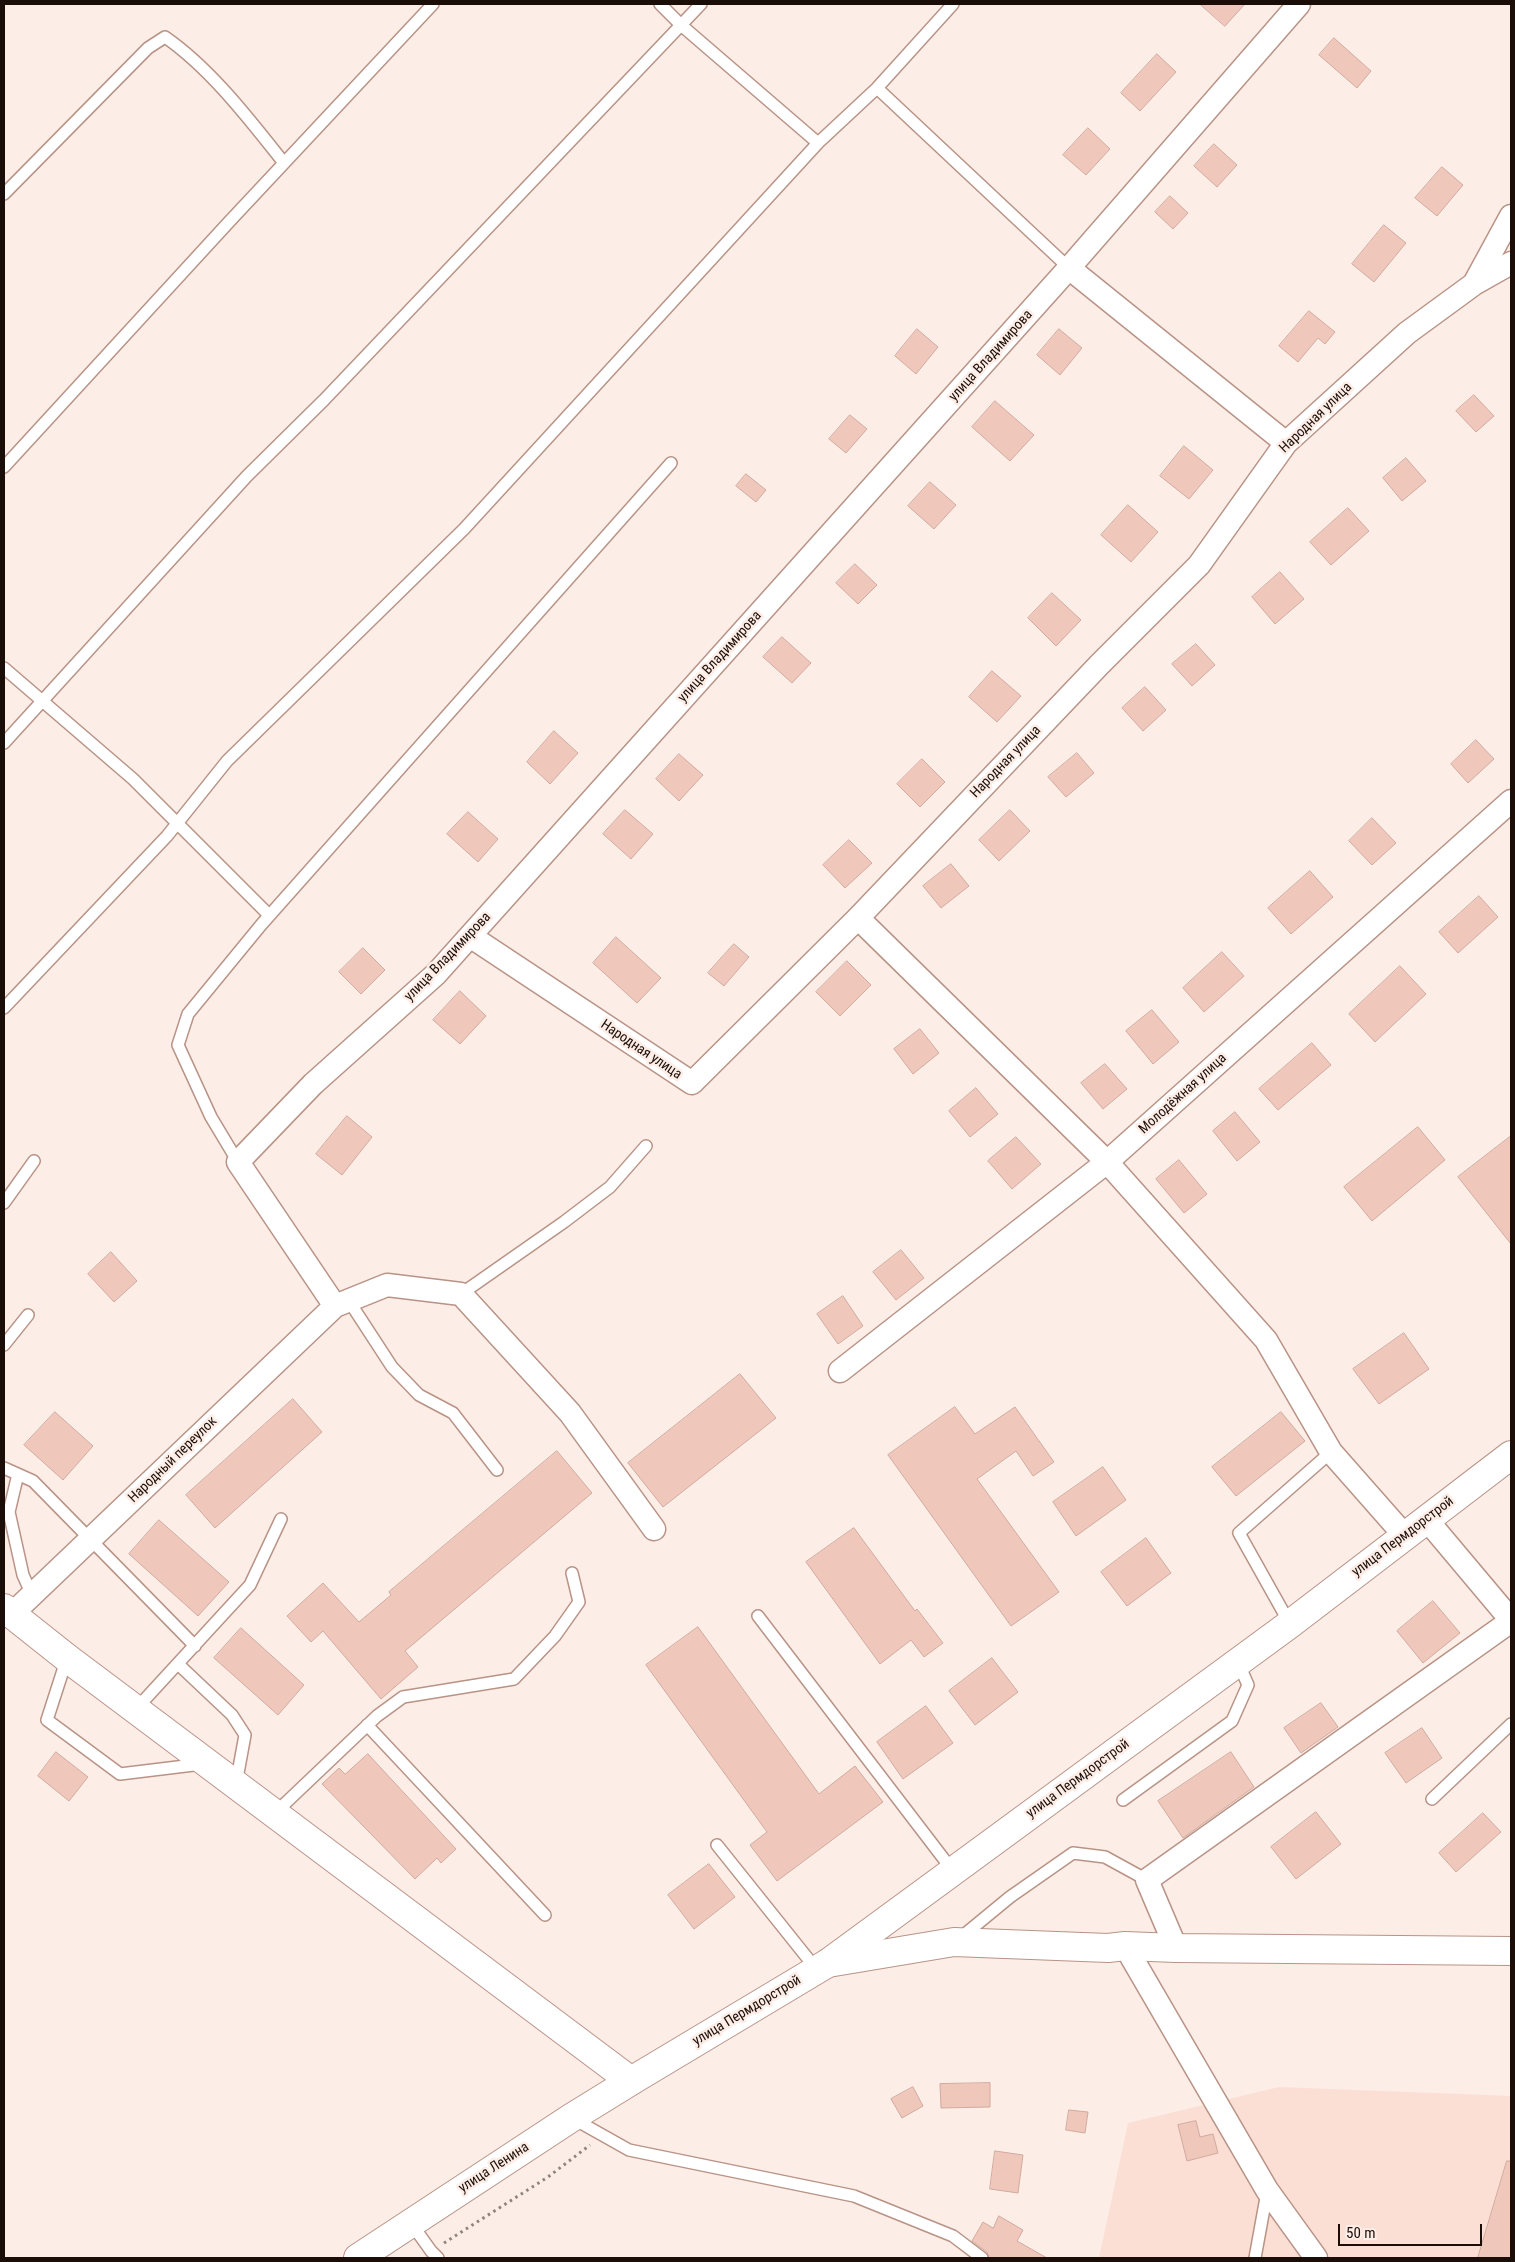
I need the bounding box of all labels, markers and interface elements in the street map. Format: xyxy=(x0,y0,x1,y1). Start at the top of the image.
street label: улица Владимирова xyxy=(946,307,1036,405)
street label: Народная улица xyxy=(1276,379,1356,457)
street label: улица Владимирова xyxy=(675,608,765,706)
street label: Народная улица xyxy=(967,722,1045,802)
street label: улица Владимирова xyxy=(401,909,495,1005)
street label: Народная улица xyxy=(597,1017,685,1083)
street label: Молодёжная улица xyxy=(1136,1050,1230,1138)
street label: Народный переулок xyxy=(125,1413,221,1507)
street label: улица Пермдорстрой xyxy=(1349,1493,1457,1581)
street label: улица Пермдорстрой xyxy=(1023,1736,1133,1822)
street label: улица Пермдорстрой xyxy=(690,1972,804,2050)
street label: улица Ленина xyxy=(456,2139,532,2197)
scale bar xyxy=(1340,2214,1484,2246)
text: 50 m xyxy=(1346,2224,1376,2242)

